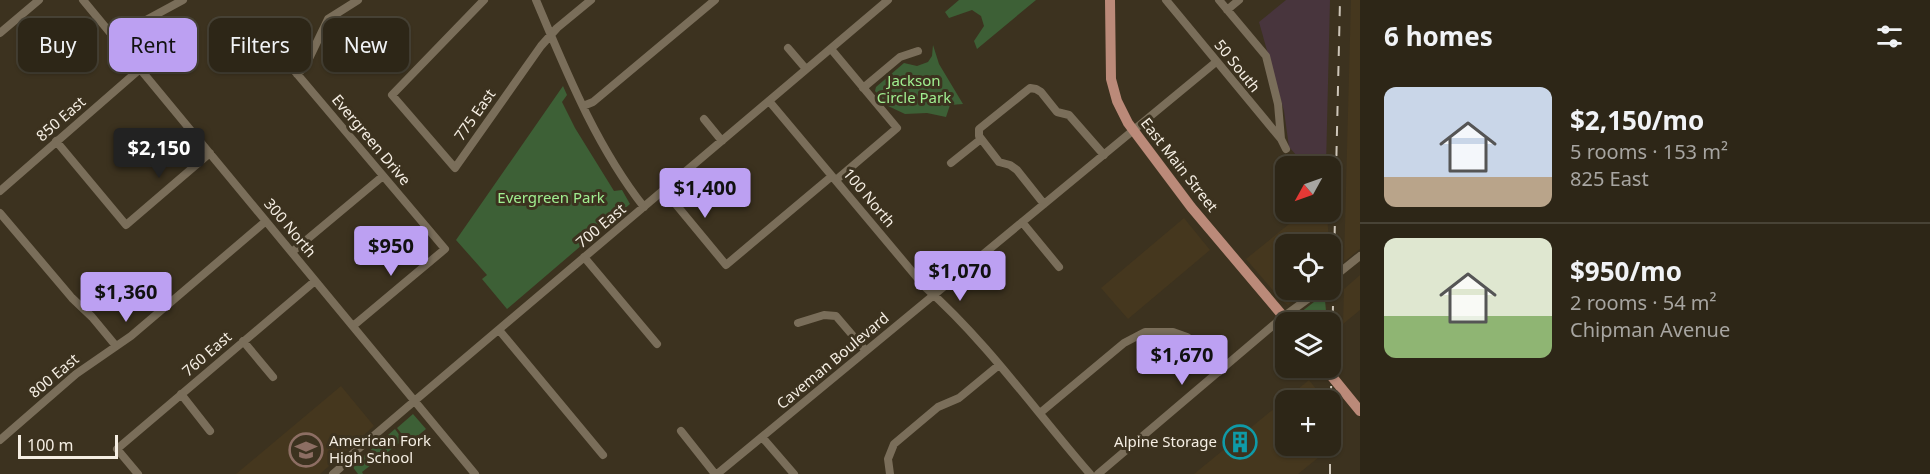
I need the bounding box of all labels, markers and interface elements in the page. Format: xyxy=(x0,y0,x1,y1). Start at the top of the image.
chip: Buy xyxy=(18,18,97,72)
chip: Rent xyxy=(109,18,197,72)
chip: Filters xyxy=(209,18,311,72)
chip: New xyxy=(323,18,409,72)
text: 6 homes xyxy=(1384,18,1493,54)
icon: filters xyxy=(1873,20,1906,53)
street label: 50 South xyxy=(1210,35,1265,96)
park label: Jackson Circle Park xyxy=(877,70,951,107)
street label: 775 East xyxy=(449,84,500,144)
street label: Evergreen Drive xyxy=(328,90,416,189)
street label: 850 East xyxy=(32,91,90,145)
text: $2,150/mo xyxy=(1570,102,1704,138)
icon: home xyxy=(1432,111,1504,183)
street label: East Main Street xyxy=(1137,113,1223,216)
pin: $2,150 xyxy=(110,128,208,179)
text: $2,150 xyxy=(128,134,190,161)
text: 5 rooms · 153 m² xyxy=(1570,138,1728,165)
north arrow xyxy=(1275,156,1341,222)
map controls xyxy=(1275,156,1341,456)
street label: 100 North xyxy=(839,164,900,231)
text: 825 East xyxy=(1570,165,1649,192)
pin: $1,400 xyxy=(656,168,754,219)
text: $1,400 xyxy=(674,174,736,201)
park label: Evergreen Park xyxy=(497,187,605,207)
street label: 300 North xyxy=(260,194,321,261)
street label: 700 East xyxy=(571,198,630,252)
pin: $950 xyxy=(355,226,427,277)
text: $950 xyxy=(368,232,414,259)
button: locate xyxy=(1275,234,1341,300)
pin: $1,070 xyxy=(911,251,1009,302)
text: $950/mo xyxy=(1570,253,1682,289)
text: $1,070 xyxy=(929,257,991,284)
icon: home xyxy=(1432,262,1504,334)
pin: $1,360 xyxy=(77,272,175,323)
text: $1,360 xyxy=(95,278,157,305)
text: 2 rooms · 54 m² xyxy=(1570,289,1717,316)
street label: Caveman Boulevard xyxy=(772,307,893,413)
button: layers xyxy=(1275,312,1341,378)
text: Chipman Avenue xyxy=(1570,316,1730,343)
street label: 760 East xyxy=(178,326,236,380)
pin: $1,670 xyxy=(1133,335,1231,386)
text: $1,670 xyxy=(1151,341,1213,368)
street label: 800 East xyxy=(24,348,83,402)
button: + xyxy=(1275,390,1341,456)
building icon: Alpine Storage xyxy=(1222,424,1258,460)
place label: American Fork High School xyxy=(329,430,431,467)
place label: Alpine Storage xyxy=(1114,431,1217,451)
scale bar xyxy=(18,432,118,460)
school or university icon: American Fork High School xyxy=(288,432,324,468)
text: 100 m xyxy=(27,434,74,456)

